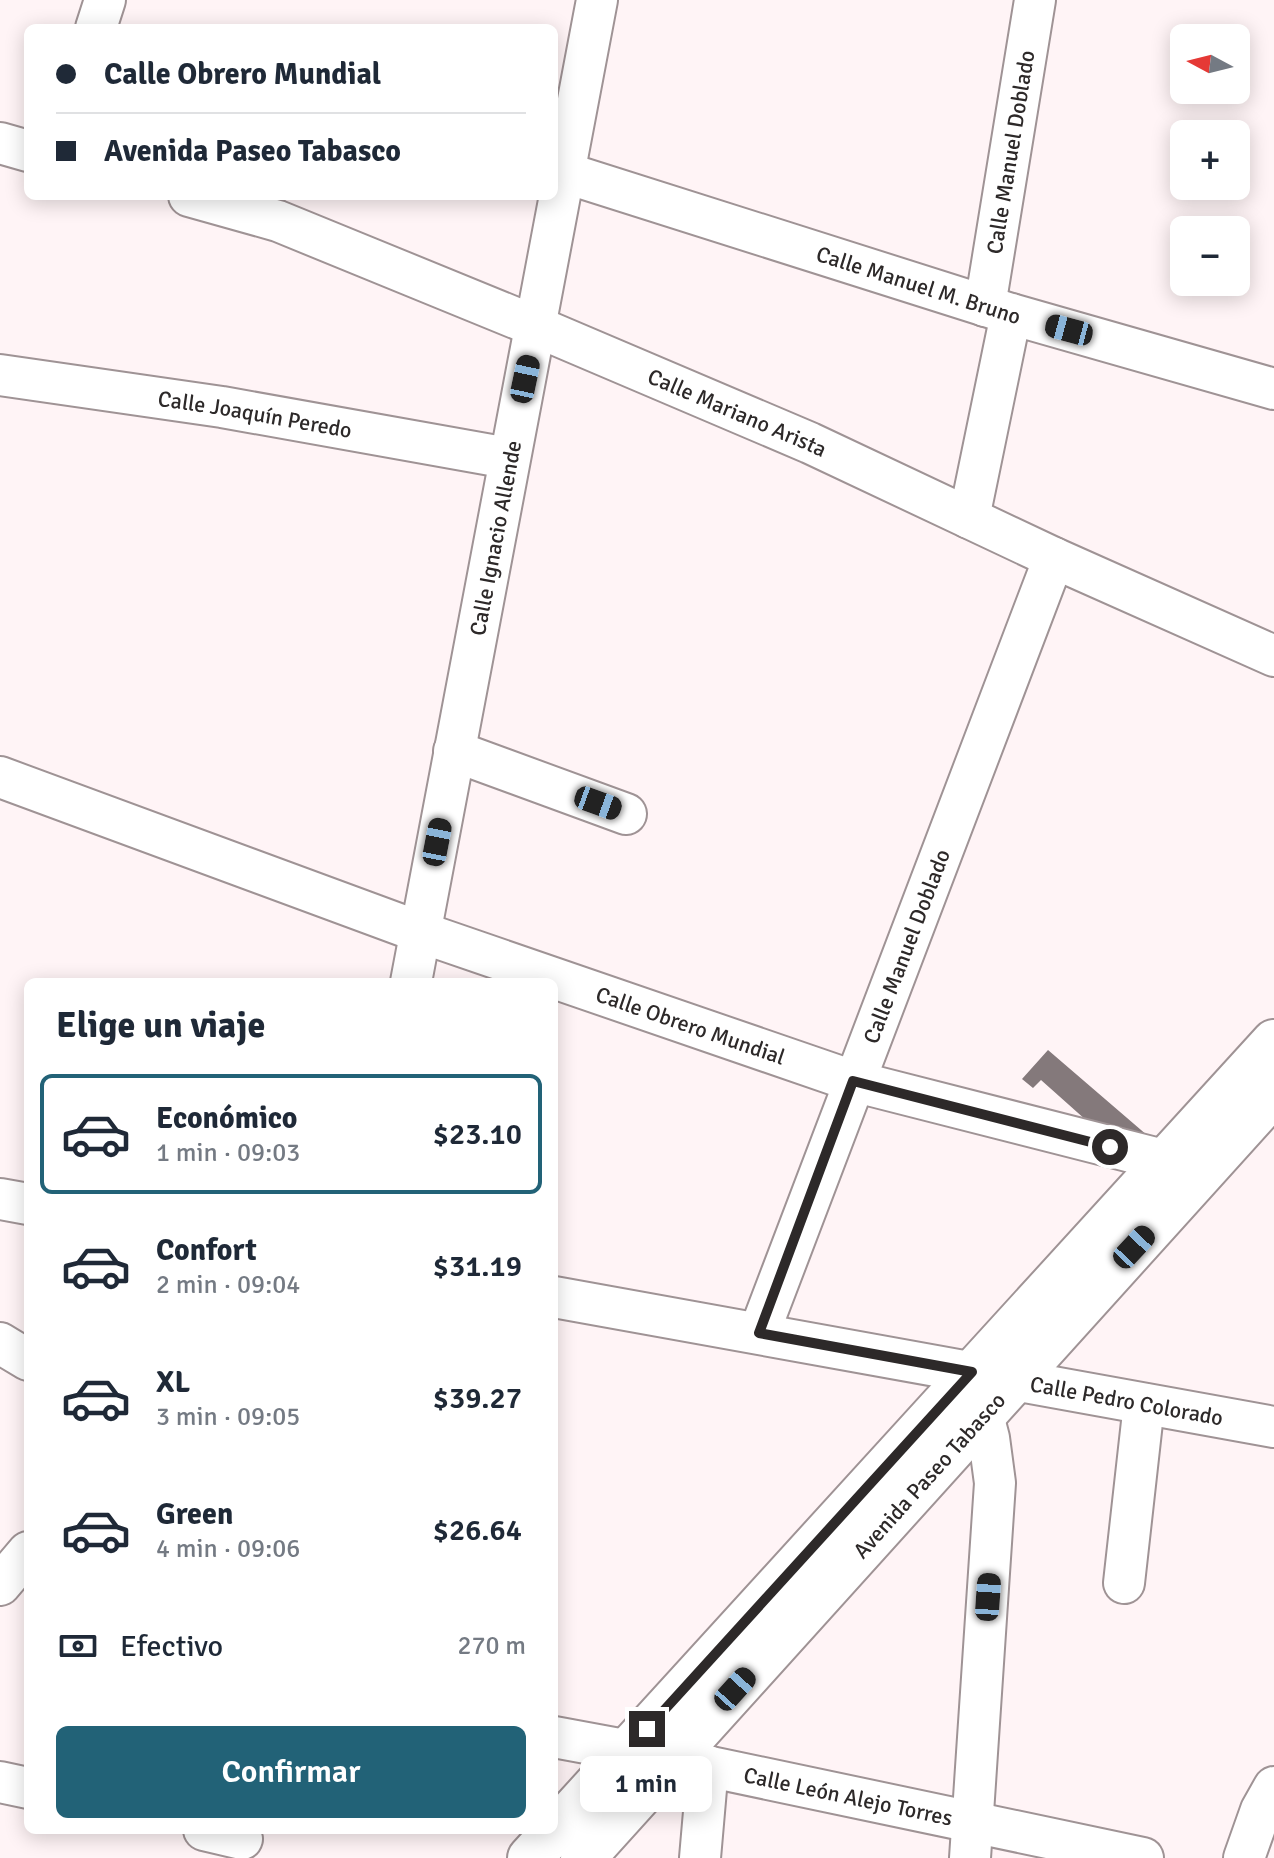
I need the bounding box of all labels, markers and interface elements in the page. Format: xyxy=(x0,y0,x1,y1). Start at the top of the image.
north arrow xyxy=(1170,24,1250,104)
map controls xyxy=(1170,24,1250,296)
street label: Calle Manuel Doblado xyxy=(980,48,1040,256)
text: Calle Obrero Mundial xyxy=(104,56,381,93)
button: + xyxy=(1170,120,1250,200)
text: Avenida Paseo Tabasco xyxy=(104,133,401,170)
button: − xyxy=(1170,216,1250,296)
street label: Calle Manuel M. Bruno xyxy=(813,240,1024,330)
car xyxy=(1043,312,1095,348)
car xyxy=(508,353,542,405)
street label: Calle Mariano Arista xyxy=(644,362,831,462)
street label: Calle Joaquín Peredo xyxy=(156,384,354,443)
street label: Calle Ignacio Allende xyxy=(463,438,527,638)
car xyxy=(571,784,625,822)
car xyxy=(421,816,453,868)
street label: Calle Manuel Doblado xyxy=(857,845,956,1047)
street label: Calle Obrero Mundial xyxy=(593,980,789,1070)
text: Elige un viaje xyxy=(56,1003,265,1048)
icon: car xyxy=(60,1098,132,1170)
text: Económico xyxy=(156,1100,298,1137)
text: $23.10 xyxy=(433,1116,522,1153)
route start xyxy=(1092,1129,1128,1165)
text: 1 min · 09:03 xyxy=(156,1137,300,1169)
car xyxy=(1109,1221,1159,1273)
icon: car xyxy=(60,1230,132,1302)
text: Confort xyxy=(156,1232,257,1269)
text: $31.19 xyxy=(433,1248,522,1285)
text: 2 min · 09:04 xyxy=(156,1269,300,1301)
icon: car xyxy=(60,1362,132,1434)
text: XL xyxy=(156,1364,190,1401)
street label: Calle Pedro Colorado xyxy=(1028,1370,1225,1431)
text: $39.27 xyxy=(433,1380,522,1417)
street label: Avenida Paseo Tabasco xyxy=(847,1387,1011,1564)
text: 3 min · 09:05 xyxy=(156,1401,300,1433)
icon: car xyxy=(60,1494,132,1566)
text: Green xyxy=(156,1496,233,1533)
text: $26.64 xyxy=(433,1512,522,1549)
text: 4 min · 09:06 xyxy=(156,1533,300,1565)
car xyxy=(974,1572,1002,1622)
icon: cash xyxy=(56,1624,100,1668)
text: Efectivo xyxy=(120,1628,223,1665)
text: 270 m xyxy=(457,1630,526,1662)
car xyxy=(710,1663,760,1715)
route end xyxy=(629,1711,665,1747)
button: Confirmar xyxy=(56,1726,526,1818)
callout: 1 min xyxy=(581,1757,713,1813)
street label: Calle León Alejo Torres xyxy=(741,1761,955,1831)
text: 1 min xyxy=(615,1768,677,1800)

